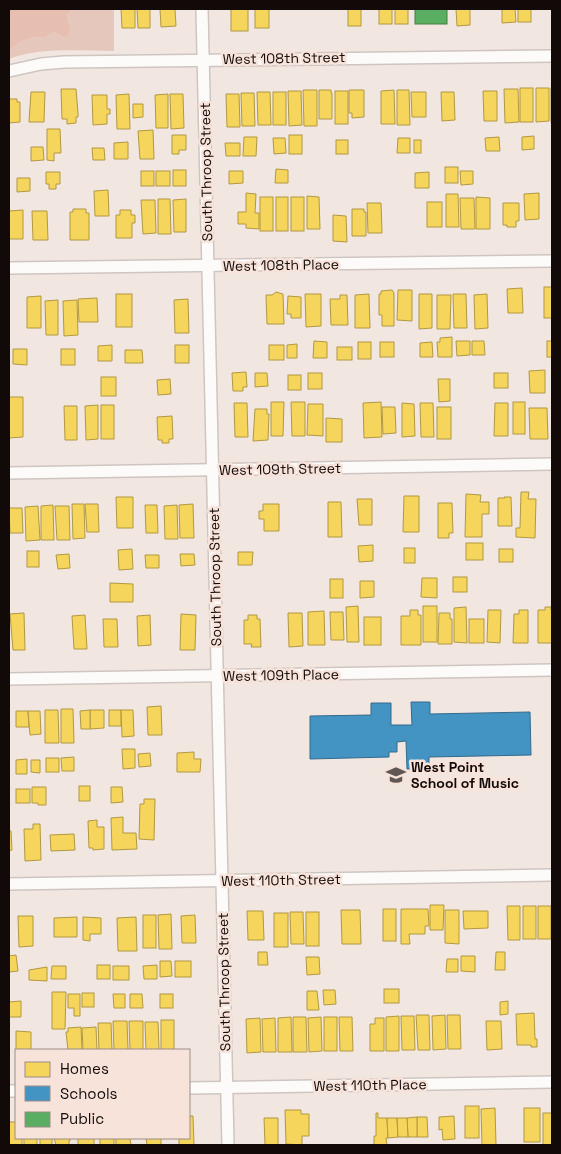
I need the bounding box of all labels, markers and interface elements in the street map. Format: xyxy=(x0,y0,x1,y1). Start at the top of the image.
street label: West 108th Street xyxy=(223,48,345,68)
street label: South Throop Street xyxy=(196,103,216,241)
street label: West 108th Place xyxy=(223,255,339,275)
street label: West 109th Street xyxy=(219,459,341,479)
street label: South Throop Street xyxy=(205,508,225,646)
street label: West 109th Place xyxy=(223,665,339,685)
place label: West Point School of Music xyxy=(411,758,519,792)
school or university icon: West Point School of Music xyxy=(385,764,407,786)
street label: West 110th Street xyxy=(221,870,341,890)
street label: South Throop Street xyxy=(214,913,234,1051)
legend xyxy=(15,1049,190,1139)
text: Homes xyxy=(60,1059,109,1078)
street label: West 110th Place xyxy=(313,1075,427,1095)
text: Schools xyxy=(60,1084,118,1103)
text: Public xyxy=(60,1109,104,1128)

